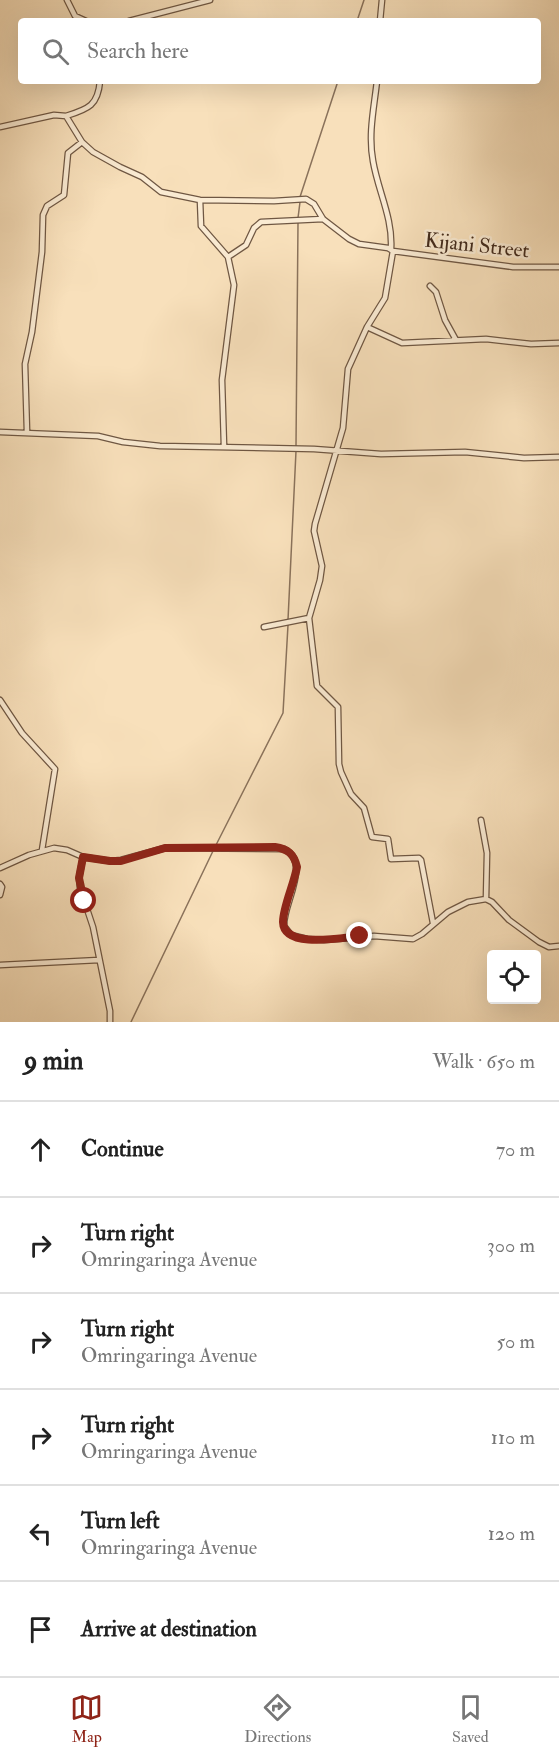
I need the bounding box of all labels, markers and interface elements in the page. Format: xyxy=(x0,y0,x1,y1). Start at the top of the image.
search box xyxy=(18,18,541,84)
icon: search xyxy=(39,35,72,68)
text: Search here xyxy=(87,37,189,65)
street label: Kijani Street xyxy=(423,227,531,264)
route start xyxy=(70,887,96,913)
route end xyxy=(346,922,372,948)
map controls xyxy=(487,950,541,1004)
button: locate xyxy=(487,950,541,1004)
text: 9 min xyxy=(24,1045,83,1077)
text: Walk · 650 m xyxy=(432,1049,535,1074)
icon: ahead xyxy=(24,1133,57,1166)
text: Continue xyxy=(81,1135,164,1163)
text: 70 m xyxy=(496,1137,535,1162)
text: Turn right xyxy=(81,1219,174,1247)
icon: right xyxy=(24,1229,57,1262)
text: 300 m xyxy=(487,1233,535,1258)
text: Omringaringa Avenue xyxy=(81,1247,257,1272)
text: Turn right xyxy=(81,1315,174,1343)
icon: right xyxy=(24,1325,57,1358)
text: 50 m xyxy=(496,1329,535,1354)
text: Omringaringa Avenue xyxy=(81,1343,257,1368)
text: Turn right xyxy=(81,1411,174,1439)
icon: right xyxy=(24,1421,57,1454)
text: 110 m xyxy=(491,1425,535,1450)
text: Omringaringa Avenue xyxy=(81,1439,257,1464)
text: Turn left xyxy=(81,1507,160,1535)
icon: left xyxy=(24,1517,57,1550)
text: 120 m xyxy=(488,1521,535,1546)
text: Omringaringa Avenue xyxy=(81,1535,257,1560)
icon: arrive xyxy=(24,1613,57,1646)
text: Arrive at destination xyxy=(81,1615,257,1643)
tab: Map xyxy=(70,1691,103,1747)
tab: Directions xyxy=(244,1691,311,1747)
tab: Saved xyxy=(452,1691,489,1747)

